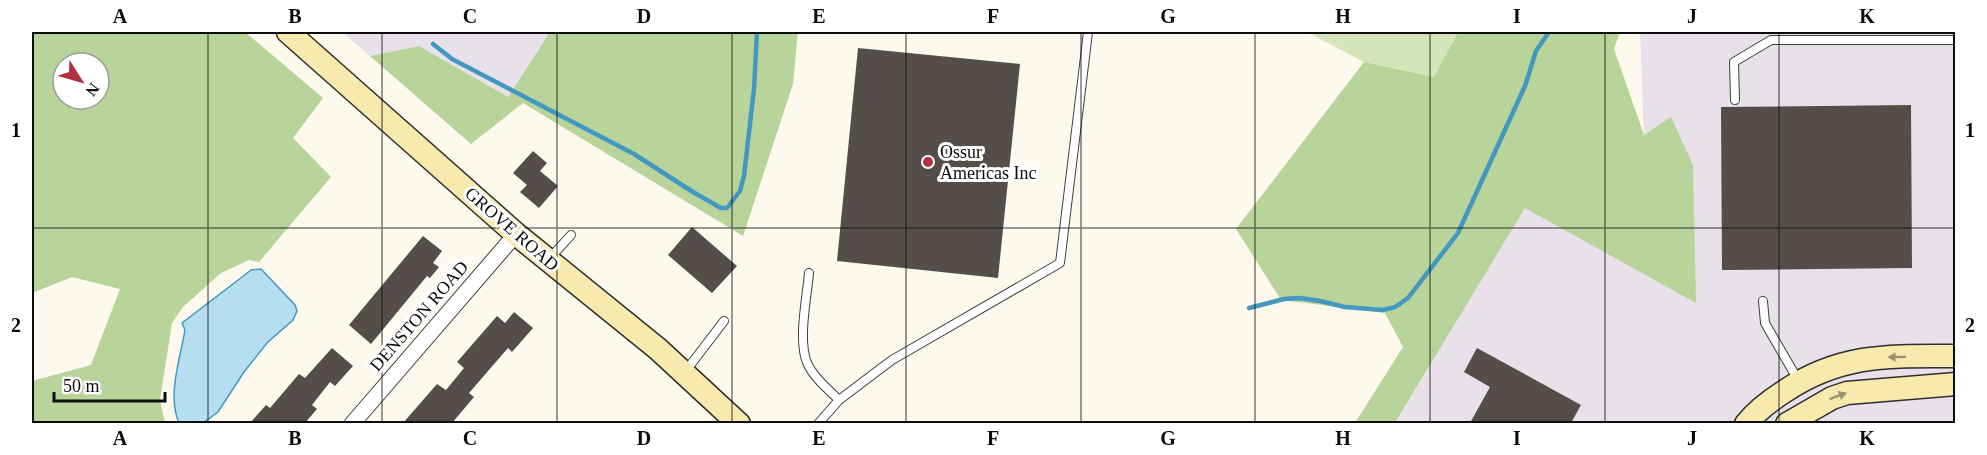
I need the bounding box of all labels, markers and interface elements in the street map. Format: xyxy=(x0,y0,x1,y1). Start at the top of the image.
text: A xyxy=(113,5,128,27)
text: B xyxy=(288,5,302,27)
text: C xyxy=(463,5,477,27)
text: D xyxy=(637,5,651,27)
text: E xyxy=(812,5,826,27)
text: F xyxy=(987,5,999,27)
text: G xyxy=(1160,5,1176,27)
text: H xyxy=(1335,5,1351,27)
text: I xyxy=(1513,5,1521,27)
text: J xyxy=(1687,5,1697,27)
text: K xyxy=(1859,5,1875,27)
north arrow xyxy=(51,51,111,111)
text: N xyxy=(82,80,103,100)
text: 1 xyxy=(11,119,21,141)
text: 1 xyxy=(1965,119,1975,141)
place label: Ossur Americas Inc xyxy=(940,142,1036,183)
marker: Ossur Americas Inc xyxy=(921,155,935,169)
street label: GROVE ROAD xyxy=(461,183,563,275)
street label: DENSTON ROAD xyxy=(366,257,472,375)
text: 2 xyxy=(11,314,21,336)
text: 2 xyxy=(1965,314,1975,336)
one-way arrow xyxy=(1888,352,1907,361)
scale bar xyxy=(54,365,165,403)
text: 50 m xyxy=(63,376,100,396)
one-way arrow xyxy=(1829,391,1847,401)
text: A xyxy=(113,427,128,449)
text: B xyxy=(288,427,302,449)
text: C xyxy=(463,427,477,449)
text: D xyxy=(637,427,651,449)
text: E xyxy=(812,427,826,449)
text: F xyxy=(987,427,999,449)
text: G xyxy=(1160,427,1176,449)
text: H xyxy=(1335,427,1351,449)
text: I xyxy=(1513,427,1521,449)
text: J xyxy=(1687,427,1697,449)
text: K xyxy=(1859,427,1875,449)

